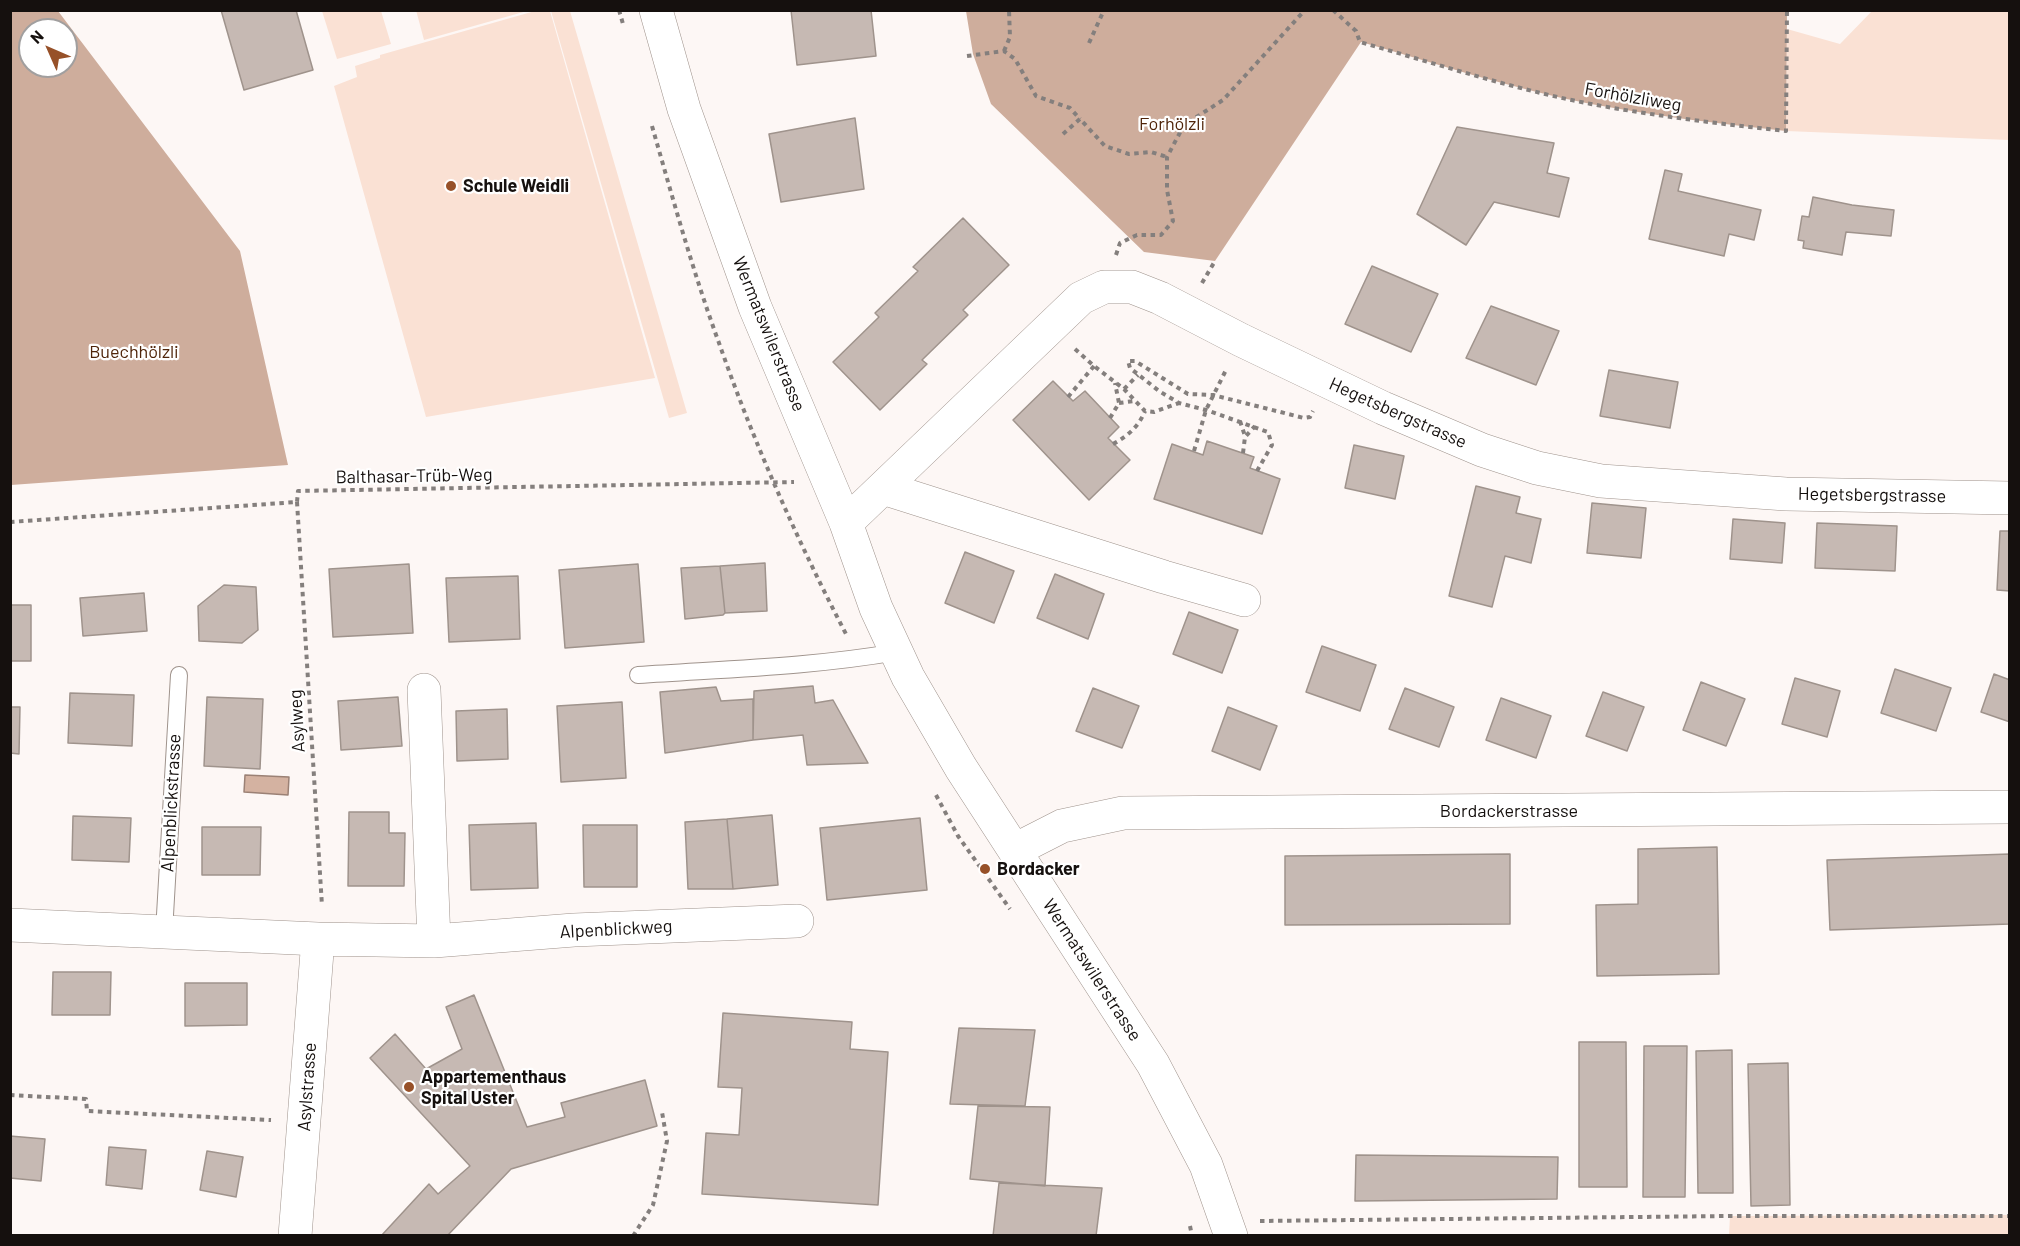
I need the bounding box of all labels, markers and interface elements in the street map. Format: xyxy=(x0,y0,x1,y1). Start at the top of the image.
north arrow xyxy=(18,18,78,78)
text: N xyxy=(26,26,47,47)
street label: Forhölzliweg xyxy=(1583,78,1683,116)
park label: Forhölzli xyxy=(1139,113,1205,135)
place label: Schule Weidli xyxy=(463,175,569,197)
marker: Schule Weidli xyxy=(444,179,458,193)
street label: Wermatswilerstrasse xyxy=(728,253,810,415)
park label: Buechhölzli xyxy=(89,341,179,363)
street label: Hegetsbergstrasse xyxy=(1326,373,1470,453)
street label: Balthasar-Trüb-Weg xyxy=(335,464,493,488)
street label: Hegetsbergstrasse xyxy=(1798,483,1946,507)
street label: Asylweg xyxy=(285,689,309,753)
street label: Alpenblickstrasse xyxy=(157,733,185,873)
street label: Bordackerstrasse xyxy=(1440,800,1578,822)
place label: Bordacker xyxy=(997,858,1080,880)
marker: Bordacker xyxy=(978,862,992,876)
street label: Wermatswilerstrasse xyxy=(1038,895,1146,1045)
street label: Alpenblickweg xyxy=(559,915,673,943)
street label: Asylstrasse xyxy=(293,1042,321,1132)
place label: Appartementhaus Spital Uster xyxy=(421,1066,566,1108)
marker: Appartementhaus Spital Uster xyxy=(402,1080,416,1094)

